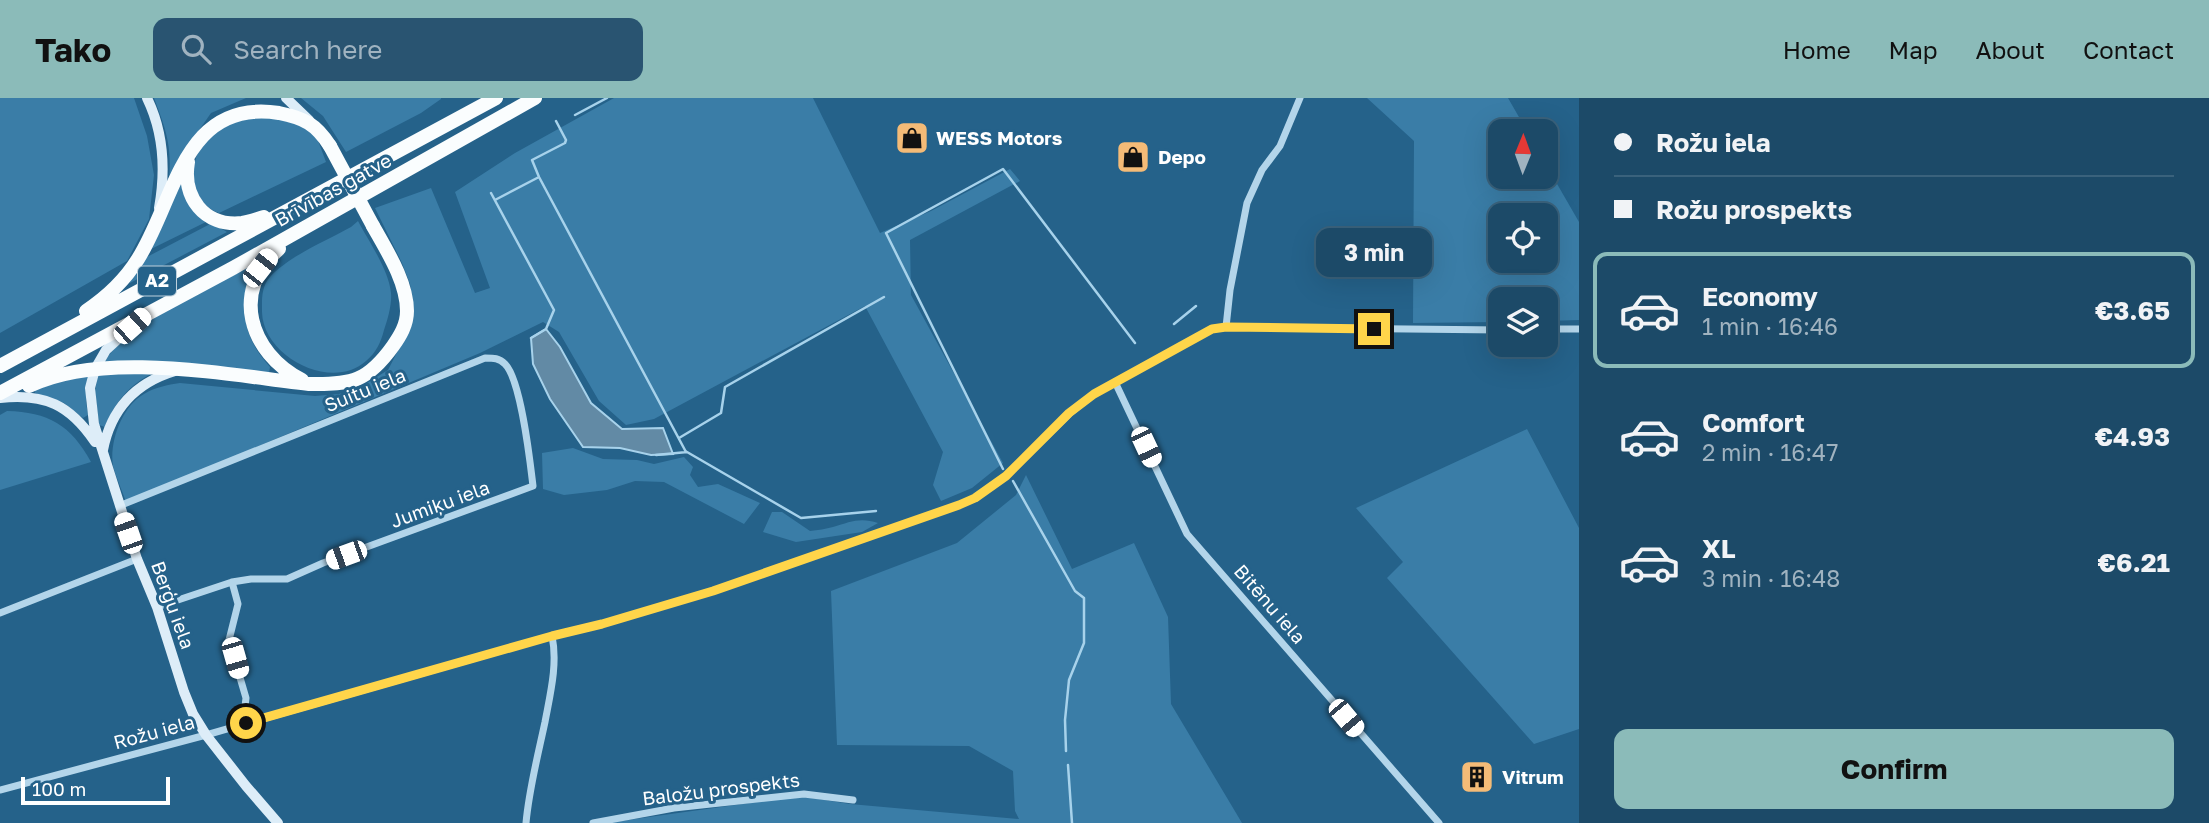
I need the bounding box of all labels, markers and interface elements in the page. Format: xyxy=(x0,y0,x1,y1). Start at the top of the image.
search box xyxy=(153,18,643,81)
text: Tako xyxy=(35,30,111,69)
icon: search xyxy=(177,30,215,68)
text: Search here xyxy=(233,34,382,65)
text: Home xyxy=(1783,35,1851,64)
text: Map xyxy=(1889,35,1938,64)
text: About xyxy=(1976,35,2045,64)
text: Contact xyxy=(2083,35,2174,64)
shop icon: WESS Motors xyxy=(893,119,931,157)
north arrow xyxy=(1488,119,1558,189)
map controls xyxy=(1488,119,1558,357)
place label: WESS Motors xyxy=(936,126,1063,149)
text: Rožu iela xyxy=(1656,127,1771,158)
shop icon: Depo xyxy=(1114,138,1152,176)
place label: Depo xyxy=(1158,145,1206,168)
street label: Brīvības gatve xyxy=(270,148,395,231)
text: Rožu prospekts xyxy=(1656,194,1852,225)
button: locate xyxy=(1488,203,1558,273)
callout: 3 min xyxy=(1316,228,1432,276)
text: 3 min xyxy=(1344,238,1404,266)
car xyxy=(239,245,282,291)
road number: A2 xyxy=(138,266,176,296)
icon: car xyxy=(1618,279,1681,342)
text: Economy xyxy=(1702,281,1818,312)
button: layers xyxy=(1488,287,1558,357)
text: €3.65 xyxy=(2095,295,2170,326)
car xyxy=(110,304,155,348)
text: 1 min · 16:46 xyxy=(1702,312,1838,340)
route end xyxy=(1358,313,1390,345)
street label: Suitu iela xyxy=(321,363,409,416)
icon: car xyxy=(1618,405,1681,468)
text: Comfort xyxy=(1702,407,1805,438)
text: €4.93 xyxy=(2095,421,2170,452)
car xyxy=(1128,424,1165,470)
text: 2 min · 16:47 xyxy=(1702,438,1838,466)
street label: Jumiķu iela xyxy=(387,475,493,533)
car xyxy=(112,510,145,556)
icon: car xyxy=(1618,531,1681,594)
text: XL xyxy=(1702,533,1736,564)
car xyxy=(323,538,370,572)
text: €6.21 xyxy=(2098,547,2170,578)
street label: Berģu iela xyxy=(147,558,200,652)
street label: Bitēnu iela xyxy=(1230,559,1311,648)
text: 3 min · 16:48 xyxy=(1702,564,1840,592)
car xyxy=(220,635,251,681)
car xyxy=(1325,695,1368,741)
route start xyxy=(230,707,262,739)
street label: Rožu iela xyxy=(111,710,197,753)
button: Confirm xyxy=(1614,729,2174,809)
building icon: Vitrum xyxy=(1458,758,1496,796)
place label: Vitrum xyxy=(1502,765,1564,788)
street label: Baložu prospekts xyxy=(641,767,801,810)
scale bar xyxy=(21,774,170,806)
text: 100 m xyxy=(32,777,86,800)

